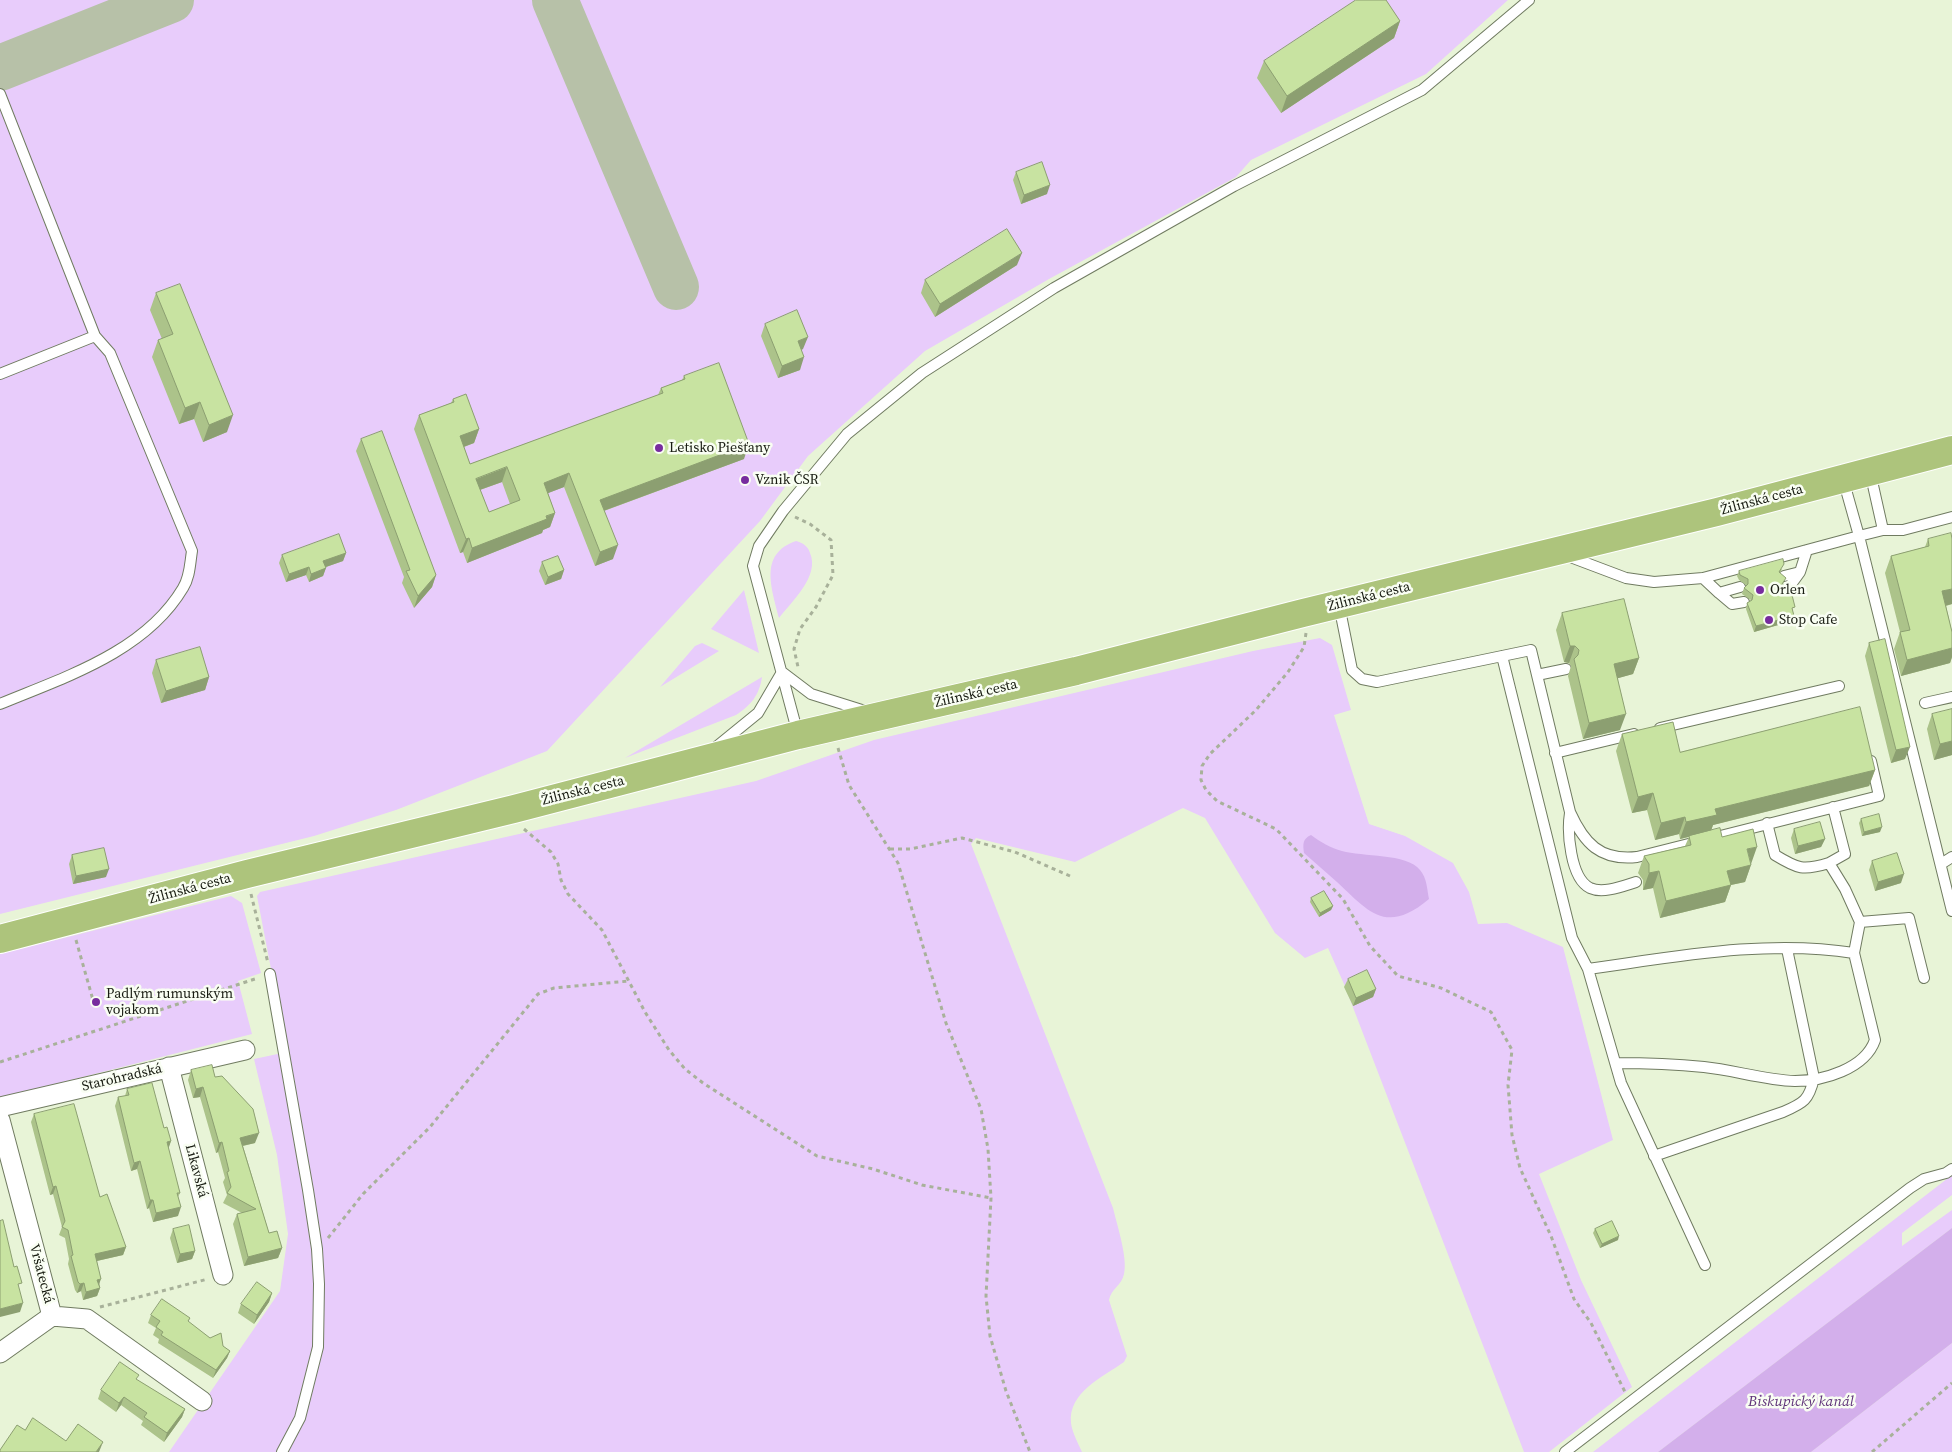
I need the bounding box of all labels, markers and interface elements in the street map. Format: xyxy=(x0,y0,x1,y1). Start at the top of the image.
place label: Letisko Piešťany xyxy=(669,440,770,456)
marker: Letisko Piešťany xyxy=(653,442,665,454)
place label: Vznik ČSR xyxy=(755,472,819,488)
marker: Vznik ČSR xyxy=(739,474,751,486)
street label: Žilinská cesta xyxy=(1719,481,1805,519)
street label: Žilinská cesta xyxy=(1326,579,1412,615)
place label: Orlen xyxy=(1770,582,1805,598)
marker: Orlen xyxy=(1754,584,1766,596)
place label: Stop Cafe xyxy=(1779,612,1837,628)
marker: Stop Cafe xyxy=(1763,614,1775,626)
street label: Žilinská cesta xyxy=(933,676,1019,712)
street label: Žilinská cesta xyxy=(540,773,626,809)
street label: Žilinská cesta xyxy=(147,870,233,908)
place label: Padlým rumunským vojakom xyxy=(106,986,233,1019)
marker: Padlým rumunským vojakom xyxy=(90,996,102,1008)
street label: Starohradská xyxy=(80,1061,164,1095)
street label: Likavská xyxy=(181,1142,211,1200)
street label: Vršatecká xyxy=(25,1242,57,1306)
water label: Biskupický kanál xyxy=(1748,1393,1854,1411)

